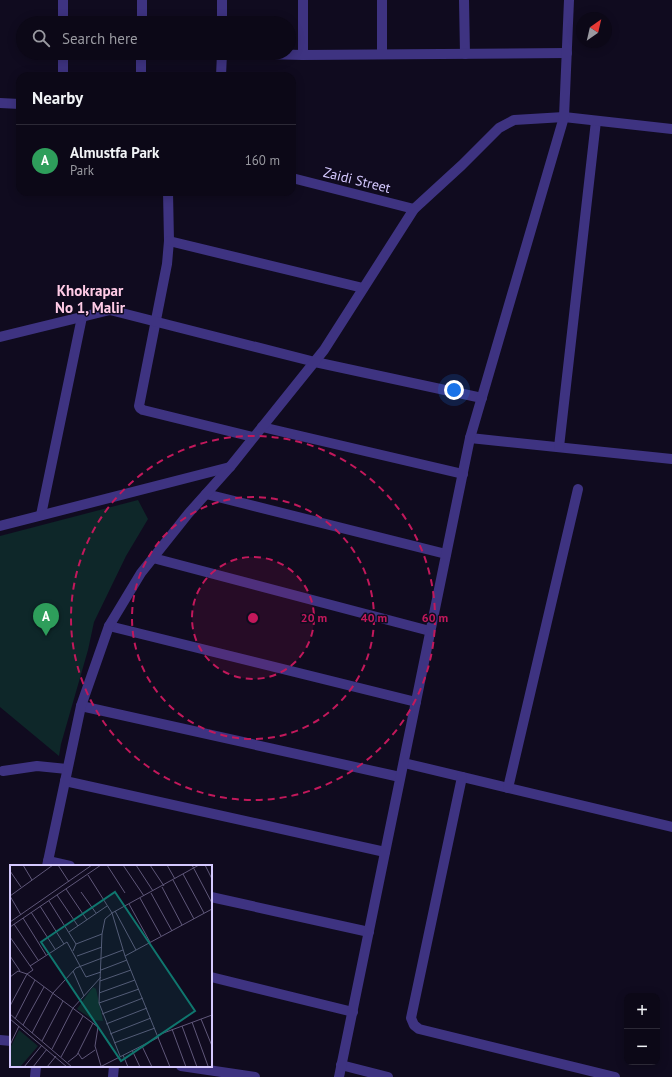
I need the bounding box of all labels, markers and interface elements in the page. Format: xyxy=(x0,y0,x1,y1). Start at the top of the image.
north arrow xyxy=(576,12,612,48)
search box xyxy=(16,16,296,60)
icon: search xyxy=(30,27,52,49)
text: Search here xyxy=(62,29,138,48)
text: Nearby xyxy=(32,87,83,109)
text: Almustfa Park xyxy=(70,143,159,162)
text: A xyxy=(41,152,49,169)
text: 160 m xyxy=(245,152,280,169)
text: Park xyxy=(70,162,94,179)
street label: Zaidi Street xyxy=(321,163,393,197)
district label: Khokrapar No 1, Malir xyxy=(55,281,126,317)
your location xyxy=(444,380,464,400)
pin: A xyxy=(33,603,59,636)
text: 20 m xyxy=(301,610,327,625)
text: 40 m xyxy=(361,610,387,625)
text: 60 m xyxy=(422,610,448,625)
centre of rings xyxy=(246,611,260,625)
inset map xyxy=(10,865,212,1067)
map controls xyxy=(624,993,660,1065)
button: + xyxy=(624,993,660,1029)
button: − xyxy=(624,1029,660,1065)

